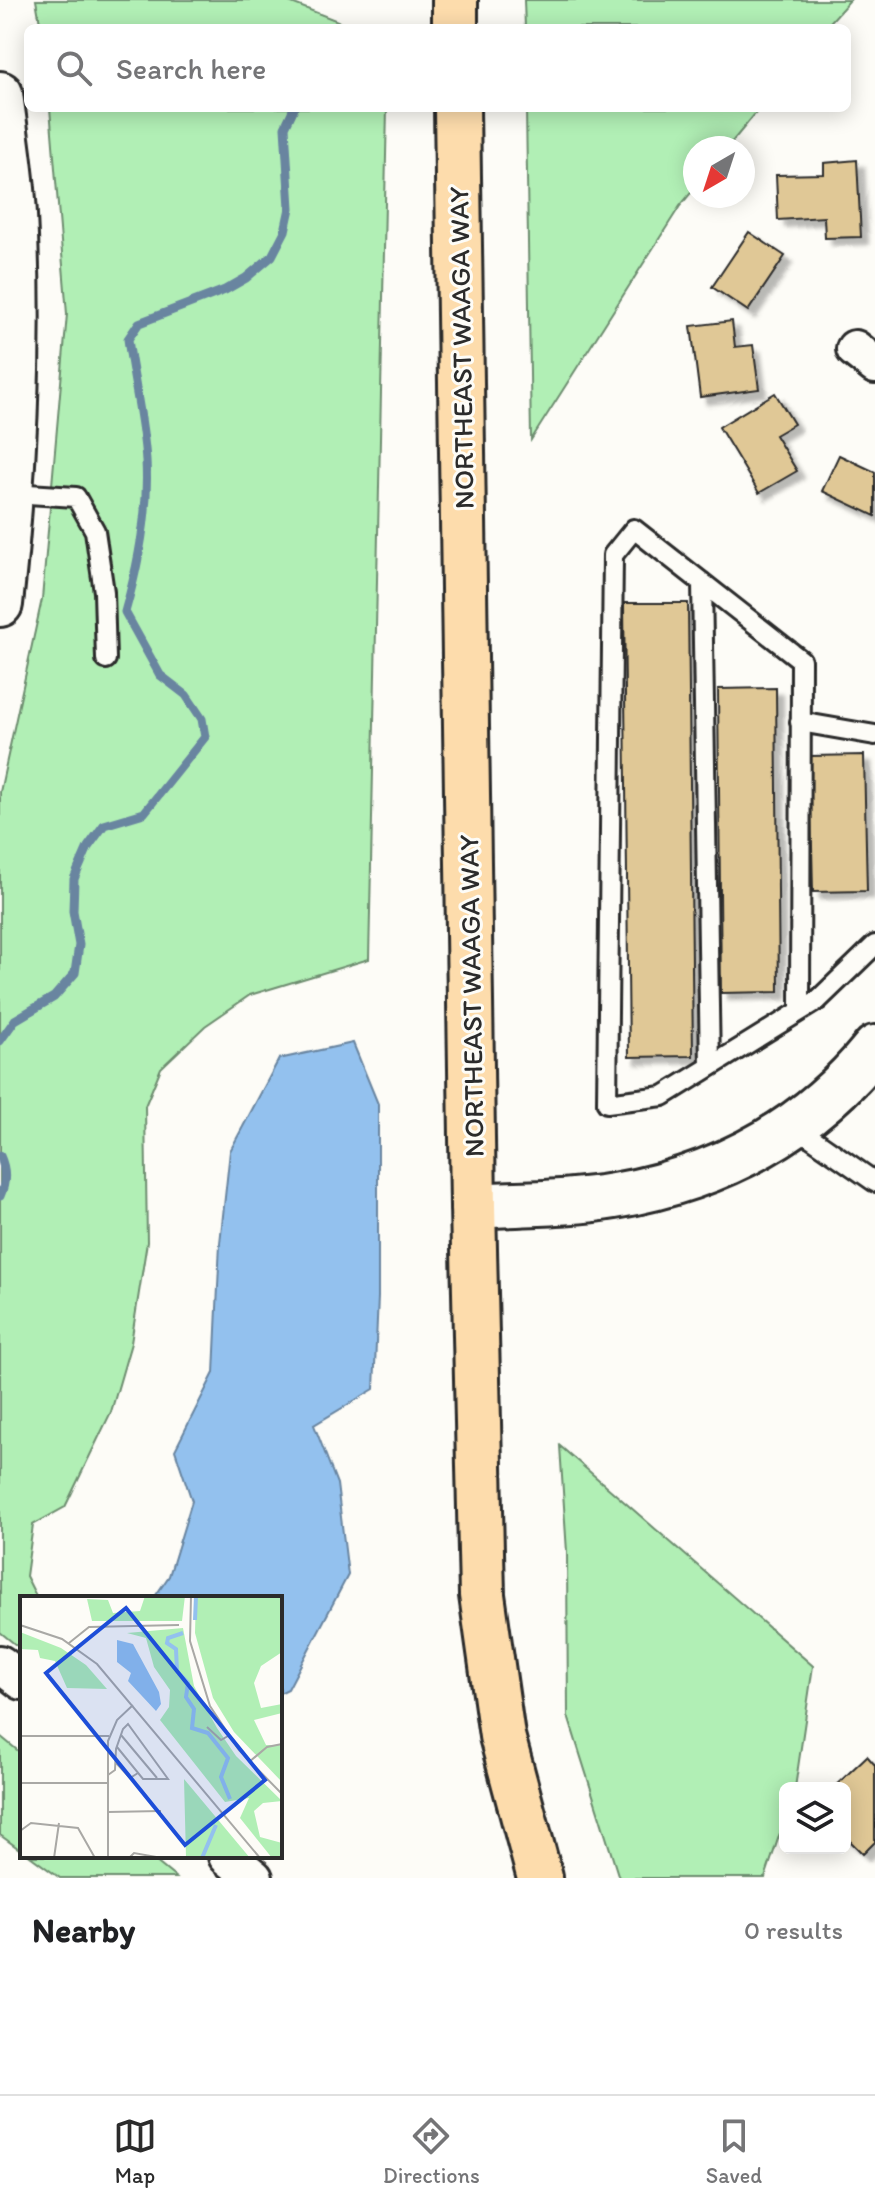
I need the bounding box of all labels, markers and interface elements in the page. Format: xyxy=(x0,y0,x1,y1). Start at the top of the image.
search box xyxy=(24,24,851,112)
icon: search xyxy=(52,46,96,90)
text: Search here xyxy=(116,50,266,87)
north arrow xyxy=(683,136,755,208)
street label: NORTHEAST WAAGA WAY xyxy=(441,186,481,509)
street label: NORTHEAST WAAGA WAY xyxy=(451,834,491,1157)
inset map xyxy=(20,1596,282,1858)
map controls xyxy=(779,1782,851,1854)
button: layers xyxy=(779,1782,851,1854)
text: Nearby xyxy=(32,1910,135,1951)
text: 0 results xyxy=(744,1914,843,1946)
tab: Map xyxy=(113,2114,157,2189)
tab: Directions xyxy=(383,2114,480,2189)
tab: Saved xyxy=(706,2114,762,2189)

